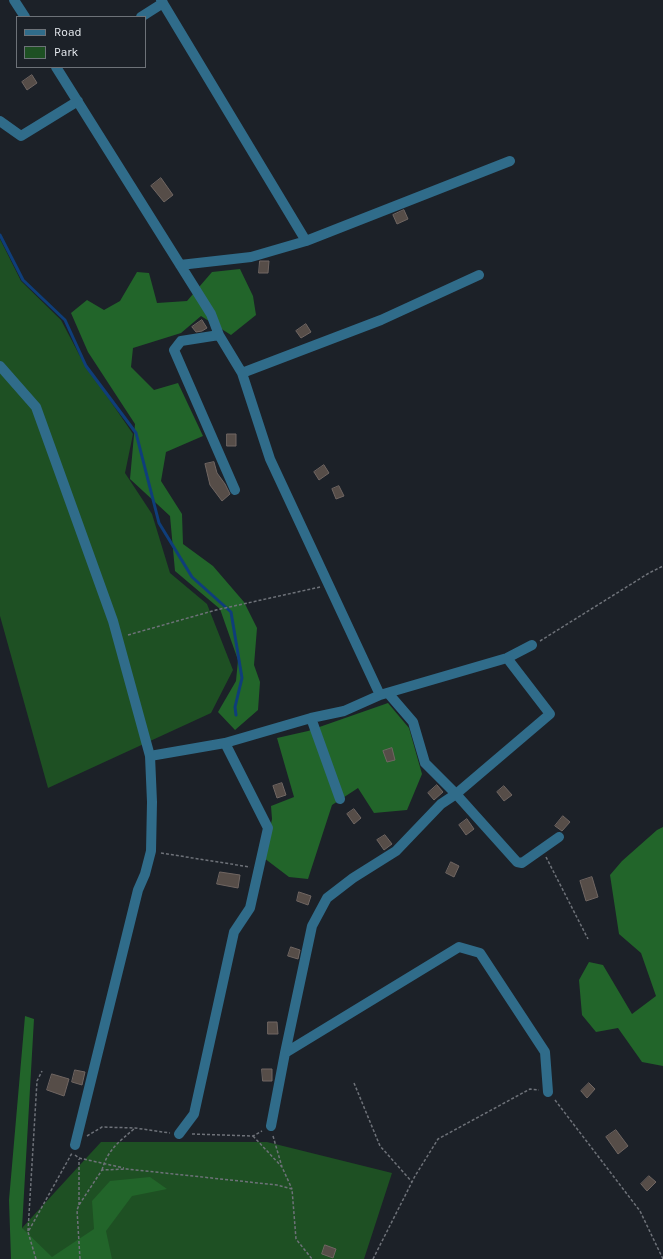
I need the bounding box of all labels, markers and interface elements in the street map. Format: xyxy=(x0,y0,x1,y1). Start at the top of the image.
legend xyxy=(16,16,146,68)
text: Road xyxy=(54,25,82,39)
text: Park xyxy=(54,45,78,59)

